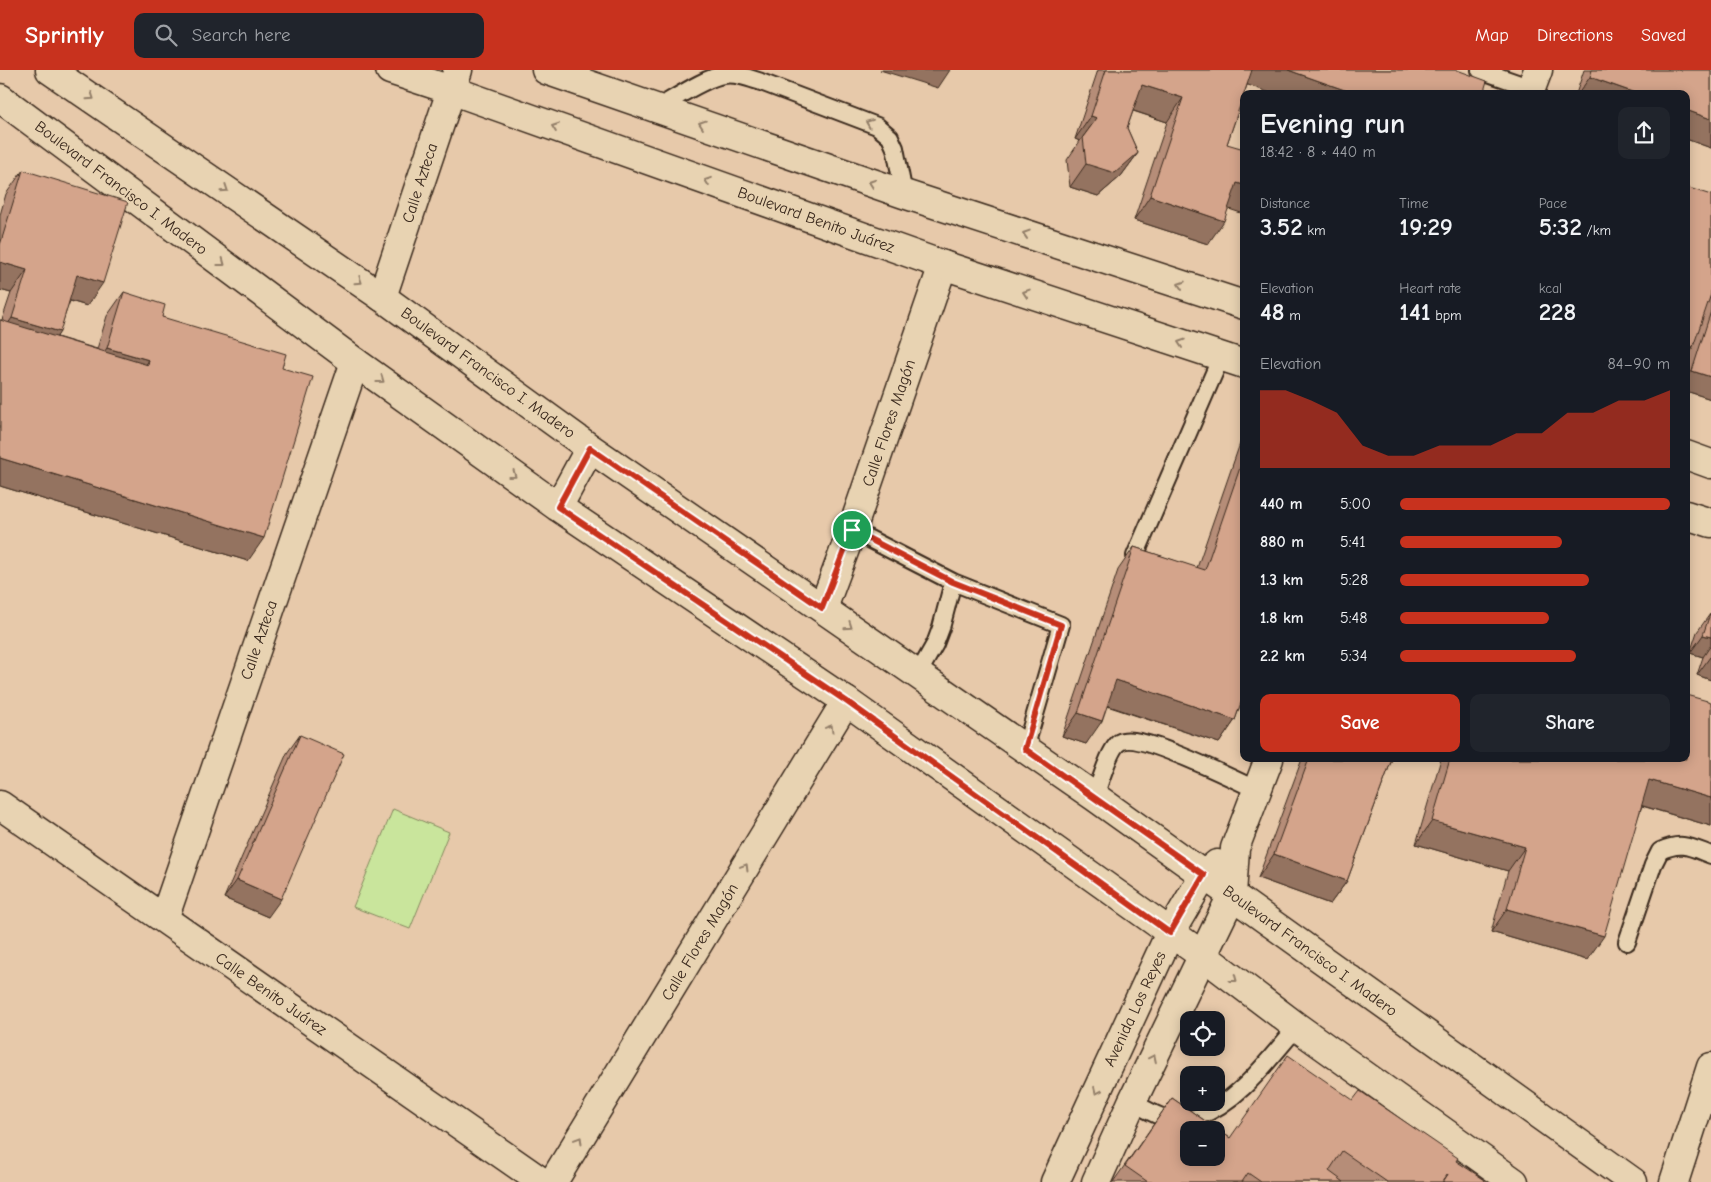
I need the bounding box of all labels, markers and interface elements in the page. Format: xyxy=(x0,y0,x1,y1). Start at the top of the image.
search box xyxy=(134,13,484,58)
text: Sprintly xyxy=(25,21,104,49)
icon: search xyxy=(152,21,180,49)
text: Search here xyxy=(192,24,291,46)
text: Map xyxy=(1475,25,1509,46)
text: Directions xyxy=(1537,25,1613,46)
text: Saved xyxy=(1641,25,1686,46)
one-way arrow xyxy=(85,91,94,101)
button: share xyxy=(1618,107,1670,159)
text: Evening run xyxy=(1260,108,1405,140)
street label: Boulevard Francisco I. Madero xyxy=(31,117,211,259)
one-way arrow xyxy=(865,119,874,130)
one-way arrow xyxy=(698,120,707,130)
one-way arrow xyxy=(551,123,559,133)
street label: Calle Azteca xyxy=(399,141,441,225)
text: 18:42 · 8 × 440 m xyxy=(1260,143,1376,161)
one-way arrow xyxy=(704,177,713,187)
one-way arrow xyxy=(869,178,877,188)
one-way arrow xyxy=(219,183,229,192)
street label: Boulevard Benito Juárez xyxy=(735,183,897,257)
text: Distance xyxy=(1260,195,1310,212)
text: Time xyxy=(1399,195,1428,212)
text: Pace xyxy=(1539,195,1567,212)
text: 3.52 xyxy=(1260,212,1303,241)
text: 19:29 xyxy=(1399,212,1453,241)
text: 5:32 xyxy=(1539,212,1582,241)
text: km xyxy=(1303,222,1326,239)
text: /km xyxy=(1582,222,1611,239)
one-way arrow xyxy=(1023,230,1031,240)
one-way arrow xyxy=(216,257,226,266)
one-way arrow xyxy=(353,275,363,284)
one-way arrow xyxy=(1177,280,1186,290)
text: Elevation xyxy=(1260,280,1314,297)
text: Heart rate xyxy=(1399,280,1461,297)
text: kcal xyxy=(1539,280,1562,297)
one-way arrow xyxy=(1023,288,1031,298)
text: 48 xyxy=(1260,297,1285,326)
text: 141 xyxy=(1399,297,1430,326)
text: 228 xyxy=(1539,297,1576,326)
street label: Boulevard Francisco I. Madero xyxy=(397,304,579,442)
text: m xyxy=(1285,307,1301,324)
text: bpm xyxy=(1430,307,1462,324)
one-way arrow xyxy=(1177,339,1185,349)
text: Elevation xyxy=(1260,355,1321,373)
text: 84–90 m xyxy=(1608,355,1670,373)
street label: Calle Flores Magón xyxy=(859,357,919,489)
one-way arrow xyxy=(375,374,385,383)
one-way arrow xyxy=(507,469,516,477)
text: 440 m xyxy=(1260,495,1303,513)
text: 5:00 xyxy=(1340,495,1371,513)
pin xyxy=(831,509,873,551)
icon: arrive xyxy=(838,516,866,544)
text: 880 m xyxy=(1260,533,1304,551)
text: 5:41 xyxy=(1340,533,1366,551)
text: 1.3 km xyxy=(1260,571,1303,589)
text: 5:28 xyxy=(1340,571,1368,589)
street label: Calle Azteca xyxy=(237,598,281,682)
text: 1.8 km xyxy=(1260,609,1304,627)
text: 5:48 xyxy=(1340,609,1368,627)
one-way arrow xyxy=(844,620,853,629)
text: 2.2 km xyxy=(1260,647,1305,665)
text: 5:34 xyxy=(1340,647,1367,665)
button: Save xyxy=(1260,694,1460,752)
button: Share xyxy=(1470,694,1670,752)
one-way arrow xyxy=(823,725,833,734)
one-way arrow xyxy=(739,864,749,873)
street label: Calle Flores Magón xyxy=(658,880,742,1004)
street label: Boulevard Francisco I. Madero xyxy=(1219,882,1401,1020)
street label: Avenida Los Reyes xyxy=(1100,948,1170,1070)
street label: Calle Benito Juárez xyxy=(212,949,330,1039)
one-way arrow xyxy=(1228,973,1238,982)
map controls xyxy=(1180,1011,1225,1166)
button: locate xyxy=(1180,1011,1225,1056)
one-way arrow xyxy=(1147,1054,1157,1063)
button: + xyxy=(1180,1066,1225,1111)
one-way arrow xyxy=(1093,1086,1103,1095)
button: − xyxy=(1180,1121,1225,1166)
one-way arrow xyxy=(572,1137,582,1146)

